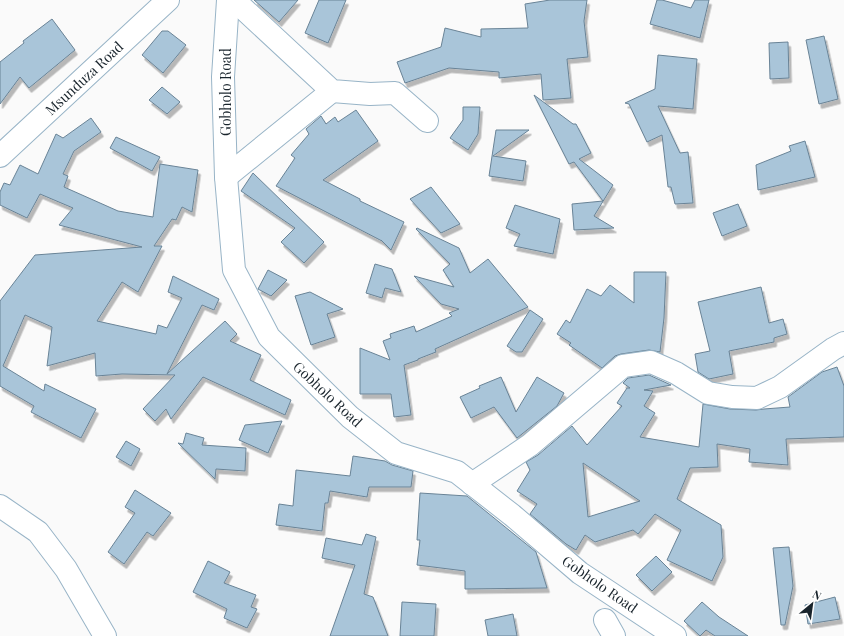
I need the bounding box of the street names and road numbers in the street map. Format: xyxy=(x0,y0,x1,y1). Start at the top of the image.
street label: Msunduza Road xyxy=(41,37,127,119)
street label: Gobholo Road xyxy=(216,48,235,136)
street label: Gobholo Road xyxy=(289,357,367,431)
street label: Gobholo Road xyxy=(559,551,641,617)

